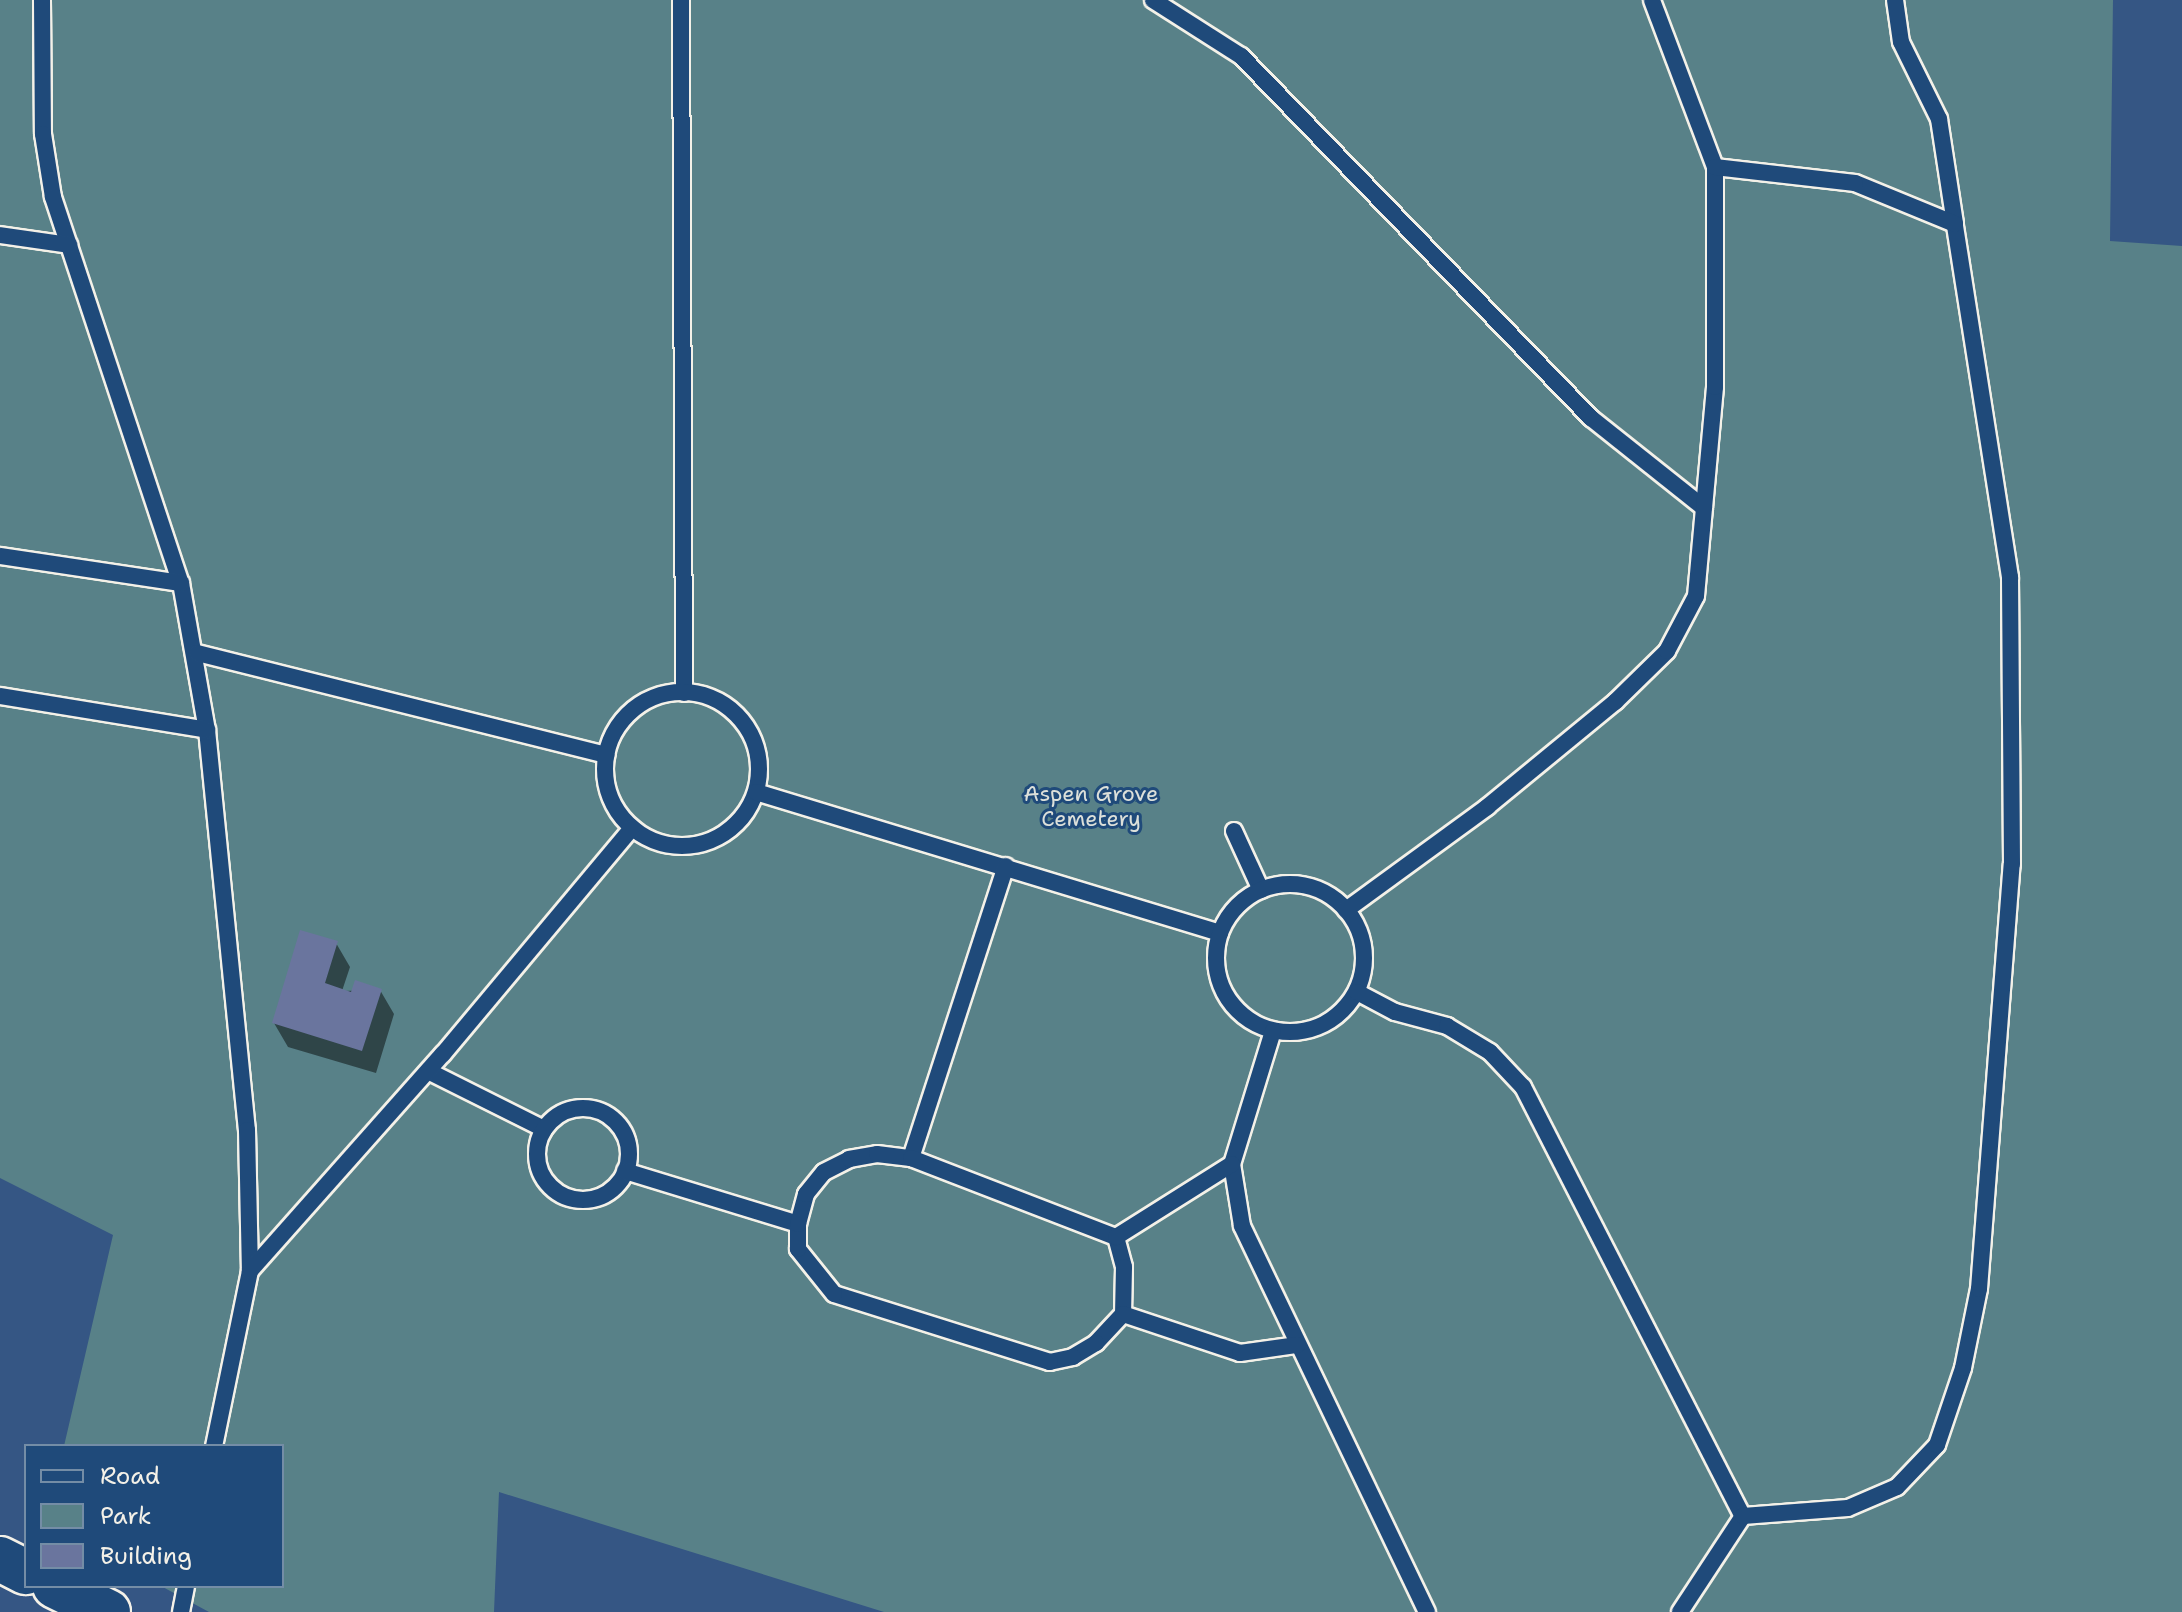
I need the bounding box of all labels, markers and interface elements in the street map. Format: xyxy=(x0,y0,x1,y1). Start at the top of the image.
park label: Aspen Grove Cemetery xyxy=(1024,780,1158,832)
legend xyxy=(24,1444,284,1588)
text: Road xyxy=(100,1460,160,1492)
text: Park xyxy=(100,1500,152,1532)
text: Building xyxy=(100,1540,192,1572)

